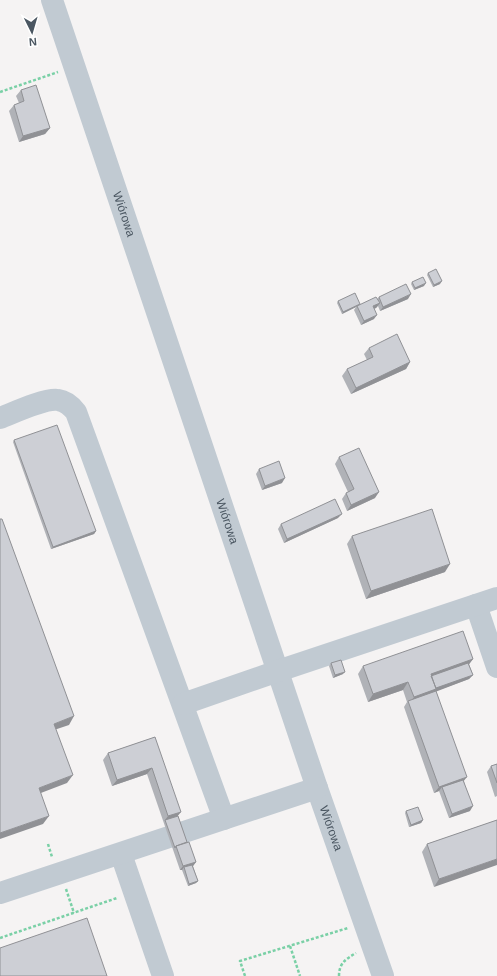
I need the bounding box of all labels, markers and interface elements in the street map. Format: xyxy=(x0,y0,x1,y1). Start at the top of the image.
north arrow xyxy=(12,12,52,52)
text: N xyxy=(28,36,37,48)
street label: Wiórowa xyxy=(110,190,138,239)
street label: Wiórowa xyxy=(213,497,241,546)
street label: Wiórowa xyxy=(317,804,346,853)

